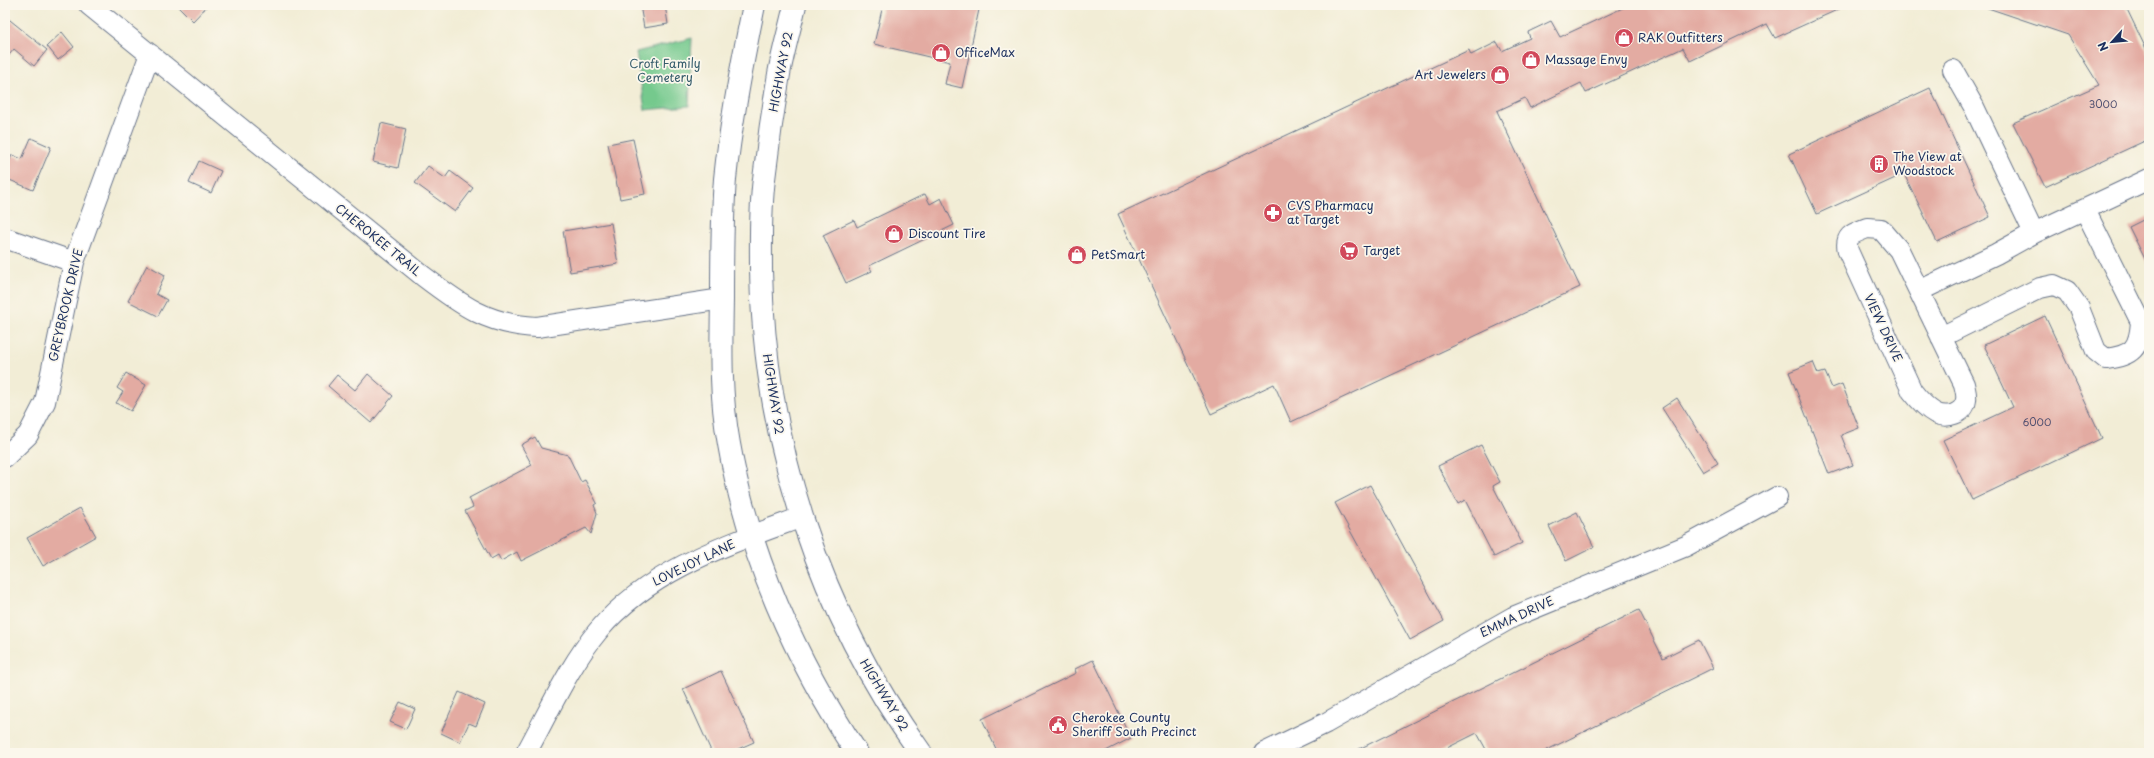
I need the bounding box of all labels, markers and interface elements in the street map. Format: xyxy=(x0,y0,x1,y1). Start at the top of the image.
north arrow xyxy=(2092,22,2132,62)
shop icon: RAK Outfitters xyxy=(1613,27,1635,49)
place label: RAK Outfitters xyxy=(1638,28,1723,46)
street label: HIGHWAY 92 xyxy=(763,30,797,114)
text: N xyxy=(2093,39,2112,55)
shop icon: OfficeMax xyxy=(930,42,952,64)
place label: OfficeMax xyxy=(955,43,1015,61)
shop icon: Massage Envy xyxy=(1520,49,1542,71)
place label: Massage Envy xyxy=(1545,50,1628,68)
park label: Croft Family Cemetery xyxy=(629,54,701,86)
shop icon: Art Jewelers xyxy=(1489,64,1511,86)
place label: Art Jewelers xyxy=(1414,65,1487,83)
house number: 3000 xyxy=(2089,96,2117,111)
place label: The View at Woodstock xyxy=(1893,147,1962,179)
building icon: The View at Woodstock xyxy=(1868,153,1890,175)
place label: CVS Pharmacy at Target xyxy=(1287,196,1374,228)
street label: CHEROKEE TRAIL xyxy=(332,199,426,280)
pharmacy icon: CVS Pharmacy at Target xyxy=(1262,202,1284,224)
shop icon: Discount Tire xyxy=(883,223,905,245)
place label: Discount Tire xyxy=(908,224,986,242)
supermarket icon: Target xyxy=(1338,240,1360,262)
place label: Target xyxy=(1363,241,1400,259)
shop icon: PetSmart xyxy=(1066,244,1088,266)
place label: PetSmart xyxy=(1091,245,1145,263)
street label: GREYBROOK DRIVE xyxy=(43,246,87,363)
street label: VIEW DRIVE xyxy=(1860,291,1908,365)
street label: HIGHWAY 92 xyxy=(759,352,789,436)
house number: 6000 xyxy=(2023,414,2051,429)
street label: LOVEJOY LANE xyxy=(649,534,738,590)
street label: EMMA DRIVE xyxy=(1477,591,1556,641)
street label: HIGHWAY 92 xyxy=(856,655,914,734)
place label: Cherokee County Sheriff South Precinct xyxy=(1072,708,1197,740)
public building icon: Cherokee County Sheriff South Precinct xyxy=(1047,714,1069,736)

